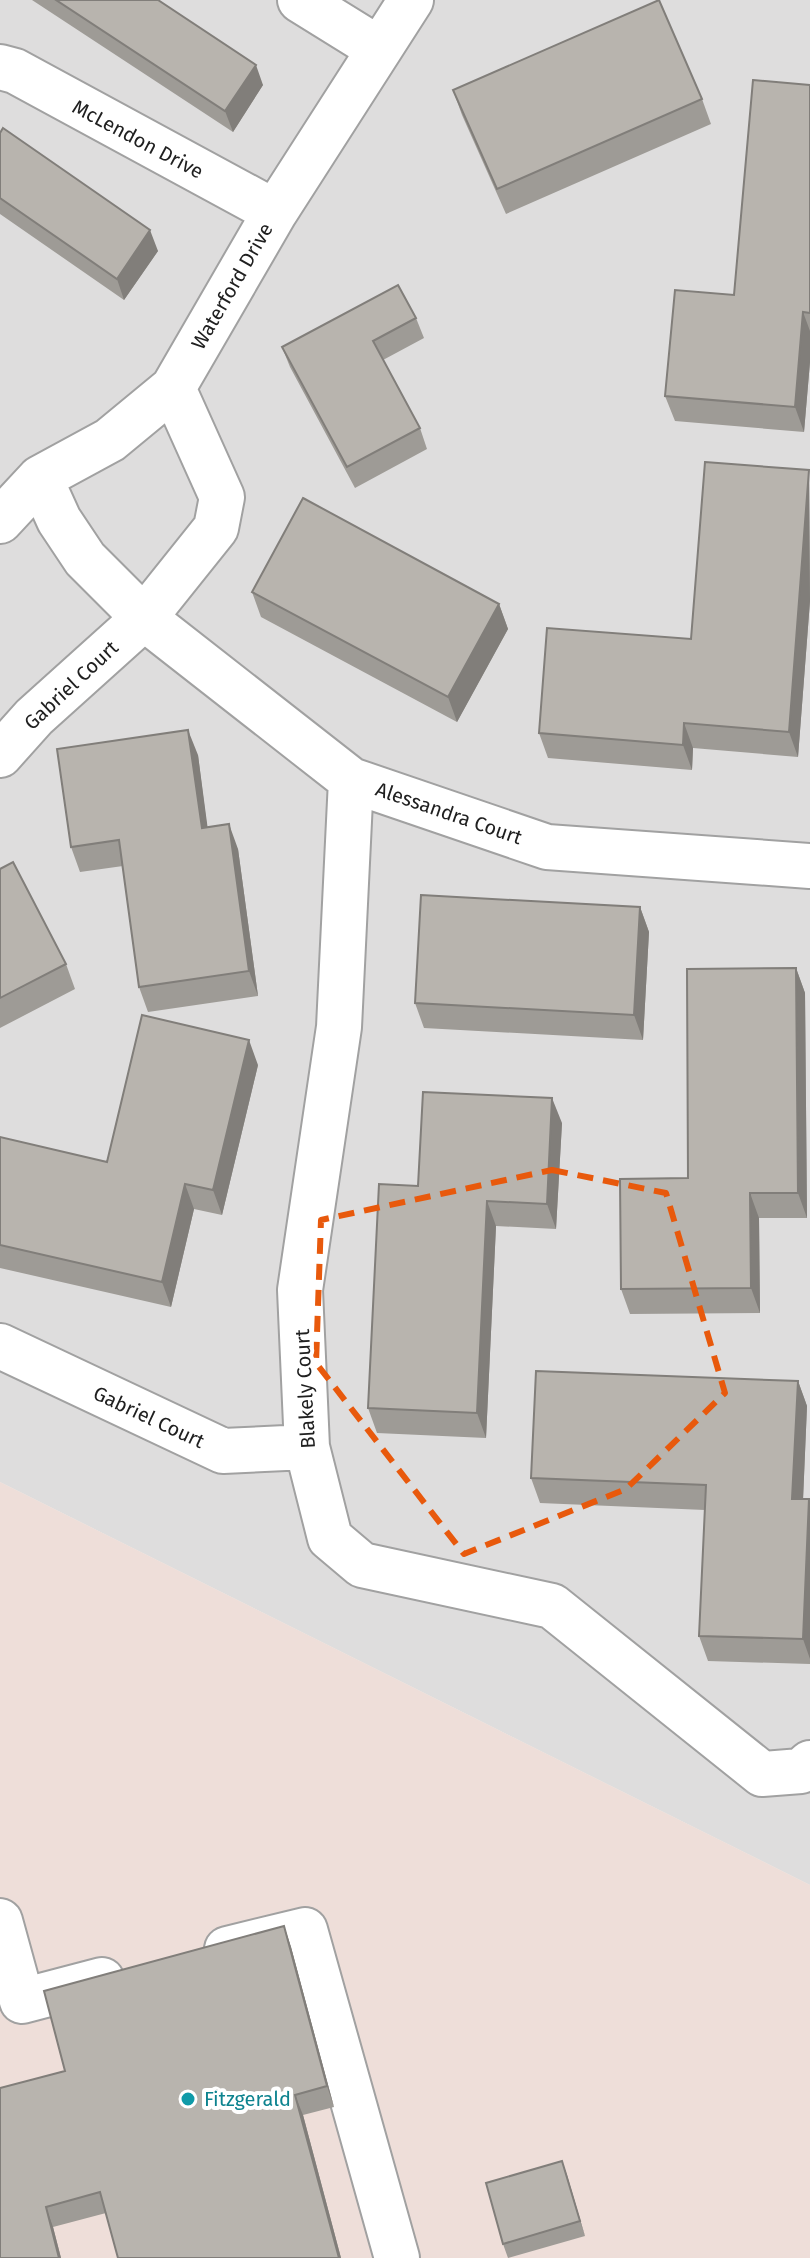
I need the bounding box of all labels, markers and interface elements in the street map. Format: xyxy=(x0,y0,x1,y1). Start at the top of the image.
street label: McLendon Drive xyxy=(68,94,208,184)
street label: Waterford Drive xyxy=(186,219,278,353)
street label: Gabriel Court xyxy=(19,635,124,735)
street label: Alessandra Court xyxy=(373,777,526,850)
street label: Blakely Court xyxy=(290,1328,320,1449)
street label: Gabriel Court xyxy=(90,1381,209,1454)
place label: Fitzgerald xyxy=(204,2087,291,2111)
marker: Fitzgerald xyxy=(179,2090,197,2108)

